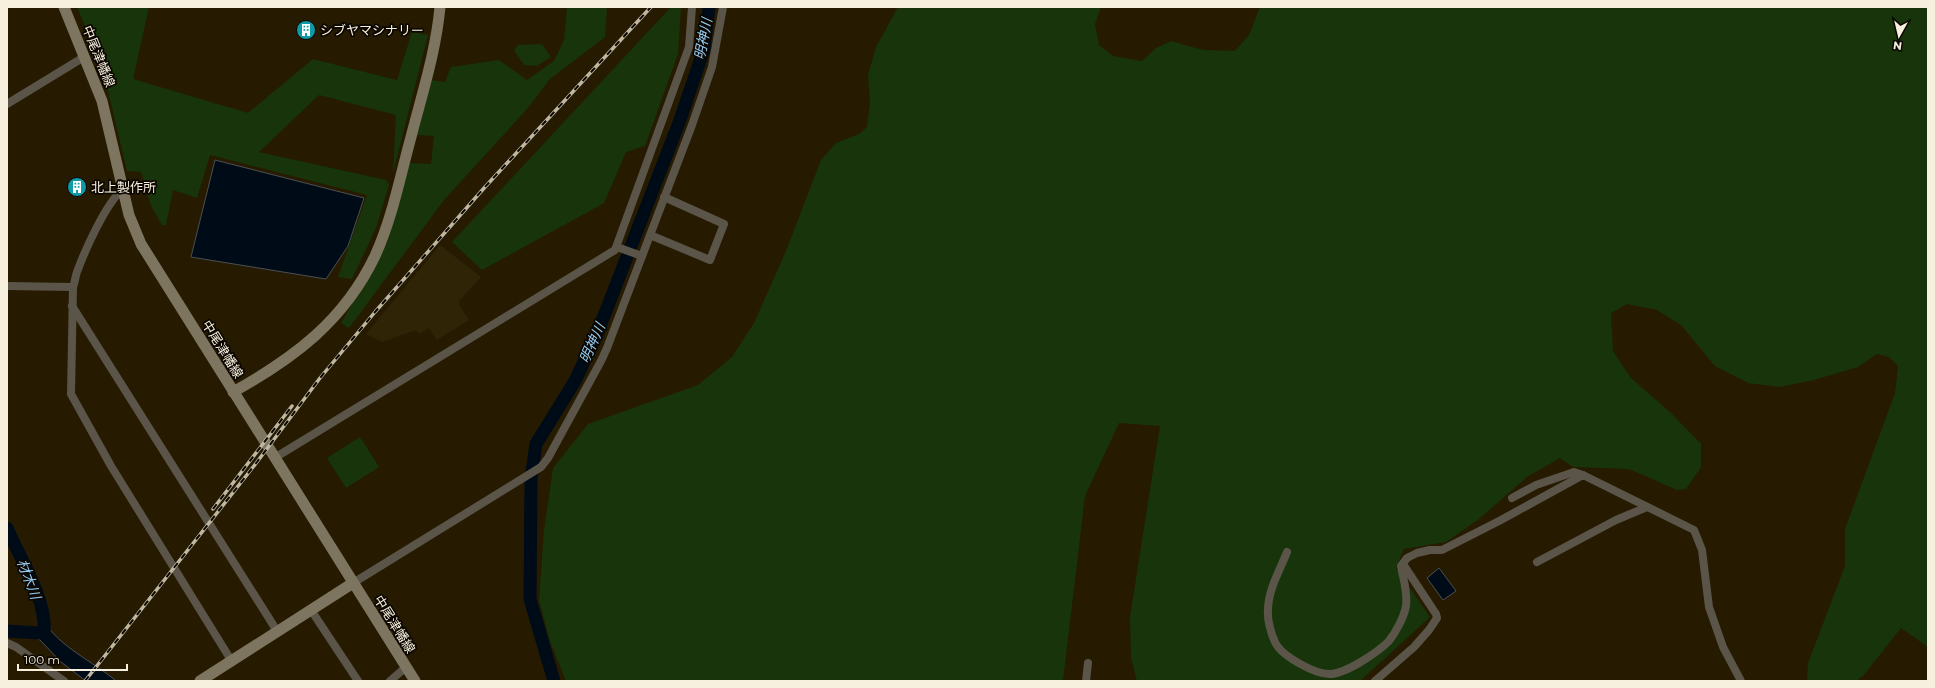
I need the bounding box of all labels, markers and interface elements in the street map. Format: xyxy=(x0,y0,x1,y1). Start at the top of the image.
water label: 明神川 xyxy=(690,15,716,61)
north arrow xyxy=(1879,16,1919,56)
building icon: シブヤマシナリー xyxy=(295,19,317,41)
place label: シブヤマシナリー xyxy=(320,22,424,38)
street label: 中尾津幡線 xyxy=(79,23,119,89)
text: N xyxy=(1892,38,1903,53)
building icon: 北上製作所 xyxy=(66,176,88,198)
place label: 北上製作所 xyxy=(91,179,156,195)
street label: 中尾津幡線 xyxy=(199,317,247,381)
water label: 明神川 xyxy=(575,318,610,366)
water label: 材木川 xyxy=(13,556,46,604)
street label: 中尾津幡線 xyxy=(371,592,419,656)
scale bar xyxy=(18,646,127,672)
text: 100 m xyxy=(24,652,60,667)

